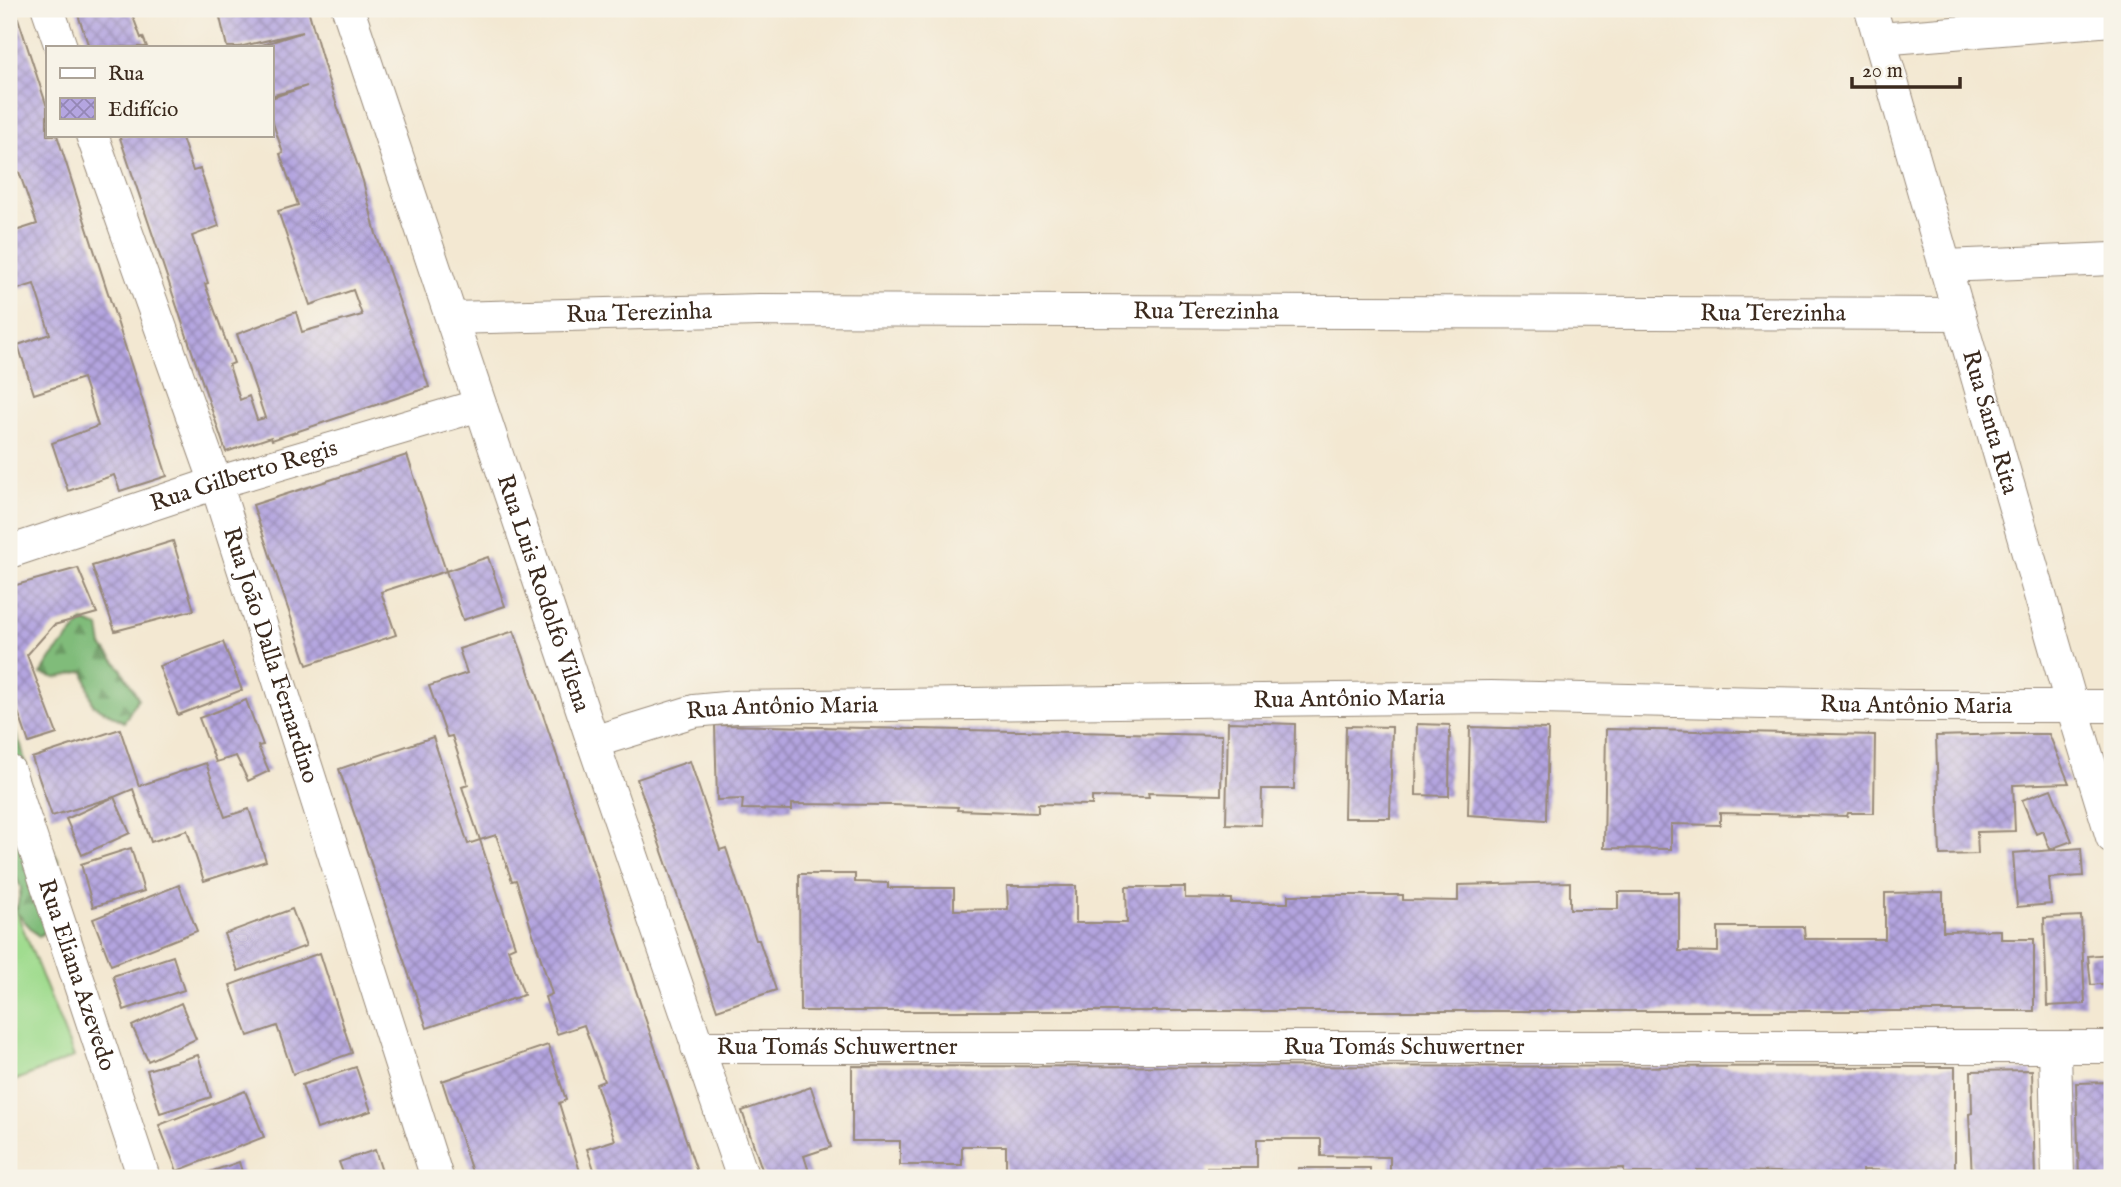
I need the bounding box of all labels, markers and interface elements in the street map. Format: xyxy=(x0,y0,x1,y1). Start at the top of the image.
legend xyxy=(46,46,273,136)
scale bar xyxy=(1852,46,1960,90)
text: 20 m xyxy=(1862,58,1903,85)
text: Rua xyxy=(108,61,145,88)
text: Edifício xyxy=(108,97,178,124)
street label: Rua Terezinha xyxy=(566,296,713,331)
street label: Rua Terezinha xyxy=(1133,296,1280,327)
street label: Rua Terezinha xyxy=(1700,298,1847,329)
street label: Rua Santa Rita xyxy=(1955,346,2026,498)
street label: Rua Gilberto Regis xyxy=(146,432,341,519)
street label: Rua Luis Rodolfo Vilena xyxy=(489,470,598,717)
street label: Rua João Dalla Fernardino xyxy=(215,523,326,787)
street label: Rua Antônio Maria xyxy=(1253,682,1446,716)
street label: Rua Antônio Maria xyxy=(1820,689,2013,722)
street label: Rua Antônio Maria xyxy=(685,690,879,727)
street label: Rua Eliana Azevedo xyxy=(30,875,123,1075)
street label: Rua Tomás Schuwertner xyxy=(716,1032,958,1063)
street label: Rua Tomás Schuwertner xyxy=(1283,1032,1525,1063)

